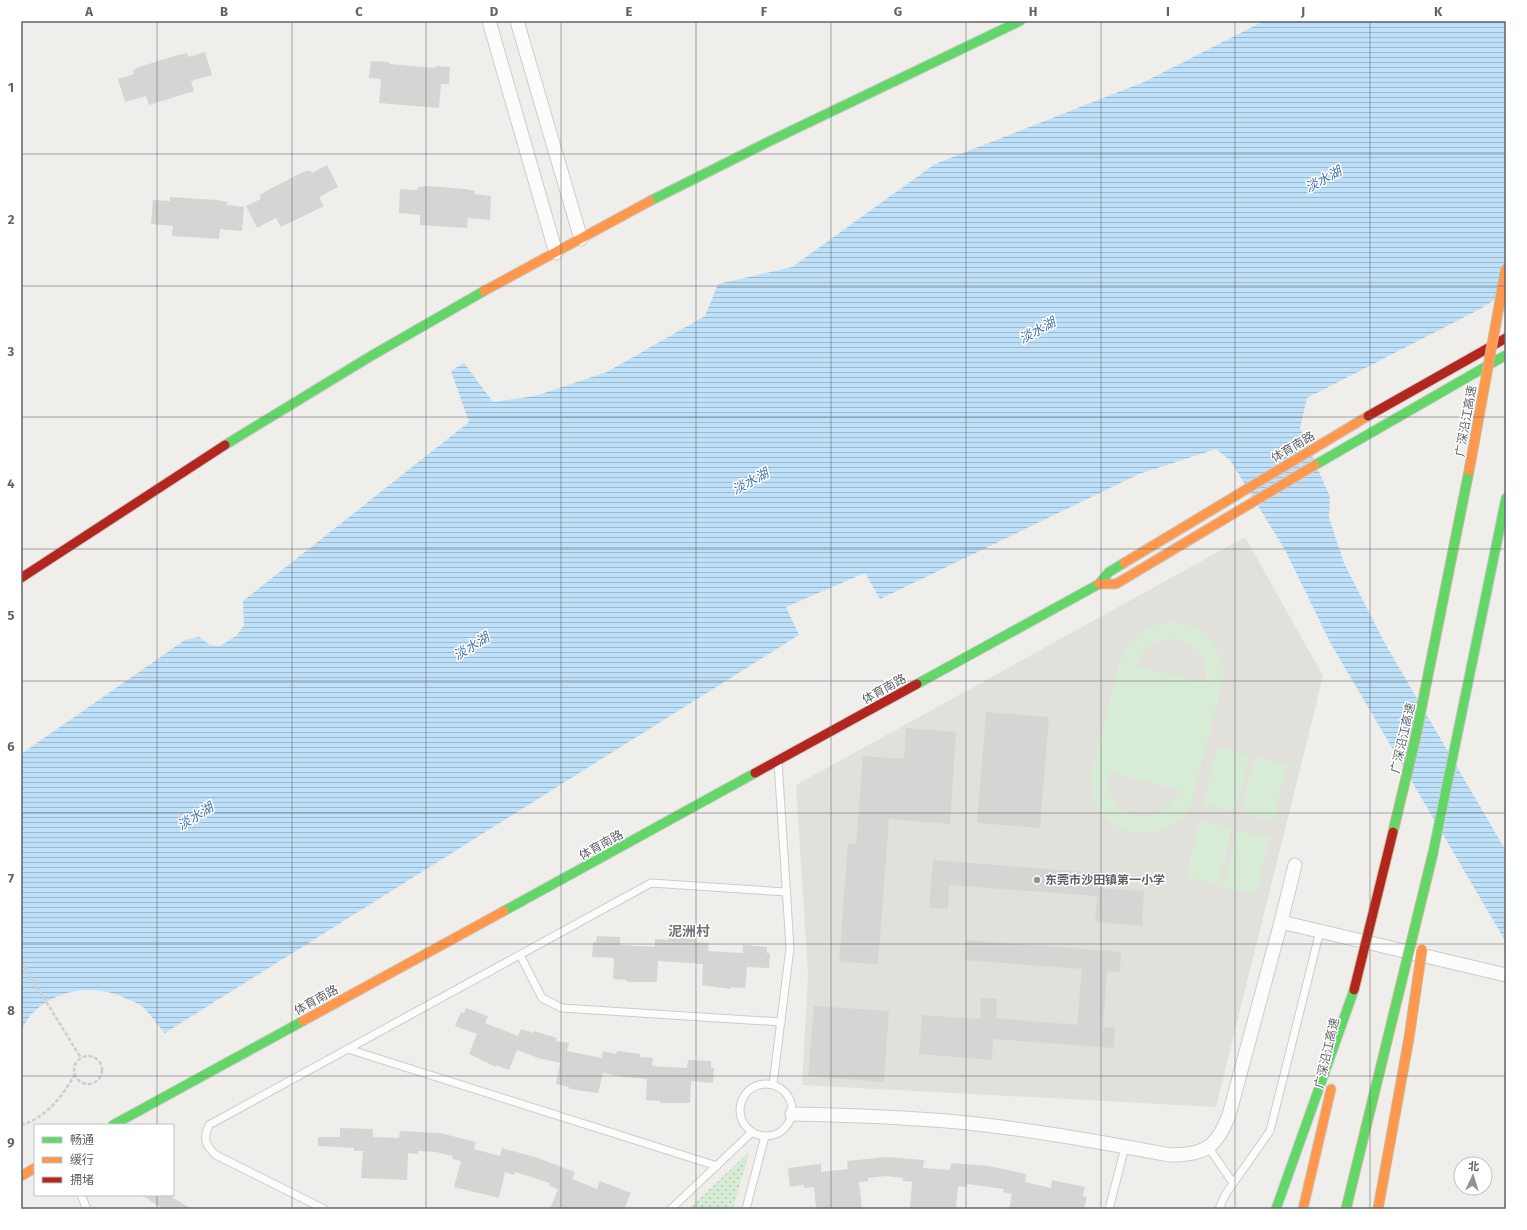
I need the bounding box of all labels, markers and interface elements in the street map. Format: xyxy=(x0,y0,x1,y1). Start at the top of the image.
text: A xyxy=(84,4,93,19)
text: B xyxy=(220,4,228,19)
text: C xyxy=(355,4,363,19)
text: D xyxy=(490,4,499,19)
text: E xyxy=(626,4,633,19)
text: F xyxy=(761,4,768,19)
text: G xyxy=(894,4,902,19)
text: H xyxy=(1029,4,1037,19)
text: I xyxy=(1166,4,1170,19)
text: J xyxy=(1300,4,1305,19)
text: K xyxy=(1434,4,1443,19)
text: 1 xyxy=(8,80,14,95)
water label: 淡水湖 xyxy=(1302,163,1346,195)
text: 2 xyxy=(8,212,15,227)
water label: 淡水湖 xyxy=(1016,314,1060,346)
text: 3 xyxy=(7,344,15,359)
street label: 广深沿江高速 xyxy=(1453,384,1479,458)
street label: 体育南路 xyxy=(1269,429,1317,465)
water label: 淡水湖 xyxy=(729,465,773,497)
text: 4 xyxy=(7,476,15,491)
text: 5 xyxy=(8,608,15,623)
water label: 淡水湖 xyxy=(451,629,493,663)
street label: 体育南路 xyxy=(860,671,908,707)
street label: 广深沿江高速 xyxy=(1388,701,1418,775)
text: 6 xyxy=(7,739,15,754)
water label: 淡水湖 xyxy=(175,799,217,833)
street label: 体育南路 xyxy=(577,827,625,863)
text: 7 xyxy=(8,871,14,886)
place label: 东莞市沙田镇第一小学 xyxy=(1045,873,1165,887)
marker: 东莞市沙田镇第一小学 xyxy=(1032,875,1042,885)
district label: 泥洲村 xyxy=(668,923,710,940)
street label: 体育南路 xyxy=(292,982,340,1018)
text: 8 xyxy=(7,1003,15,1018)
street label: 广深沿江高速 xyxy=(1312,1016,1342,1090)
legend xyxy=(34,1124,174,1196)
text: 畅通 xyxy=(70,1133,94,1147)
text: 9 xyxy=(7,1135,15,1150)
text: 缓行 xyxy=(70,1153,94,1167)
north arrow xyxy=(1453,1156,1493,1196)
text: 北 xyxy=(1468,1160,1480,1173)
text: 拥堵 xyxy=(70,1173,94,1187)

